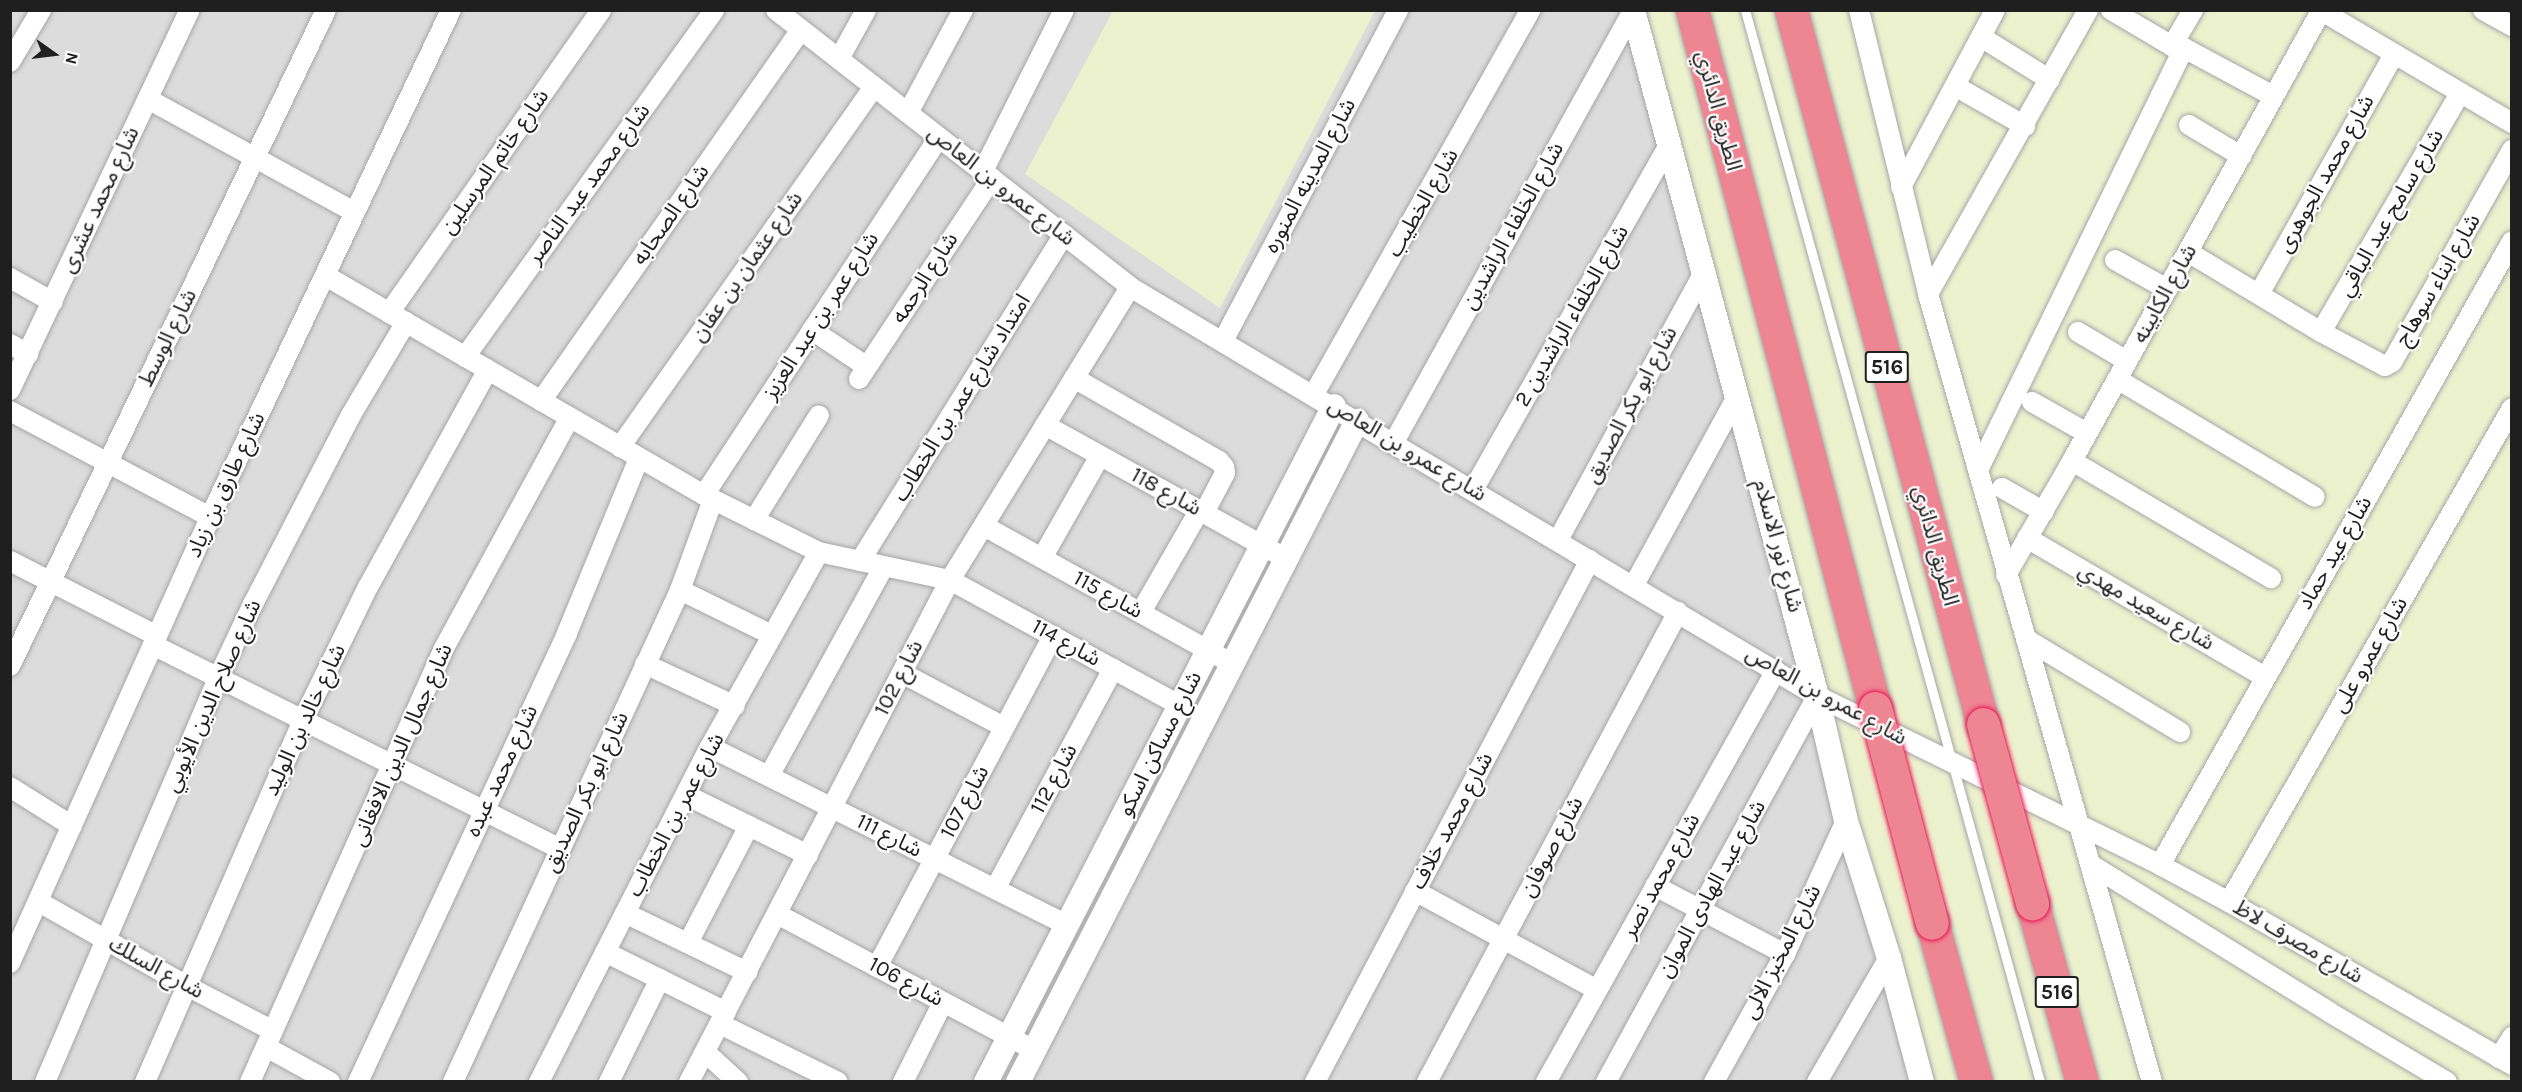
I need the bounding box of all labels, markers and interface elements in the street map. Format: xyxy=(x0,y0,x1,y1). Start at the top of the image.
north arrow xyxy=(24,24,84,84)
street label: الطريق الدائري xyxy=(1689,48,1747,174)
text: N xyxy=(61,51,83,66)
street label: شارع خاتم المرسلين xyxy=(435,84,555,240)
street label: شارع محمد الجوهرى xyxy=(2272,90,2380,258)
street label: شارع المدينه المنوره xyxy=(1258,94,1362,258)
street label: شارع محمد عبد الناصر xyxy=(522,98,656,270)
street label: شارع عمرو بن العاص xyxy=(922,120,1080,252)
street label: شارع محمد عشرى xyxy=(55,123,145,277)
street label: شارع سامح عبد الباقي xyxy=(2332,124,2450,302)
street label: شارع الخلفاء الراشدين xyxy=(1456,138,1570,314)
street label: شارع الخطيب xyxy=(1381,144,1465,262)
street label: شارع الصحابه xyxy=(627,160,715,270)
street label: شارع عثمان بن عفان xyxy=(685,187,809,347)
street label: شارع ابناء سوهاج xyxy=(2390,209,2486,351)
street label: شارع الخلفاء الراشدين 2 xyxy=(1509,221,1635,411)
street label: شارع عمر بن عبد العزيز xyxy=(757,227,885,405)
street label: شارع الرحمه xyxy=(886,228,964,328)
street label: شارع الكابينه xyxy=(2127,240,2203,348)
street label: شارع الوسط xyxy=(133,285,203,391)
street label: امتداد شارع عمر بن الخطاب xyxy=(887,289,1037,507)
street label: شارع ابو بكر الصديق xyxy=(1579,322,1683,488)
road number: 516 xyxy=(1864,349,1910,385)
street label: شارع عمرو بن العاص xyxy=(1323,392,1491,508)
street label: شارع طارق بن زياد xyxy=(181,408,271,562)
street label: شارع 118 xyxy=(1126,462,1206,522)
street label: شارع نور الاسلام xyxy=(1748,477,1808,615)
street label: الطريق الدائري xyxy=(1906,483,1964,609)
street label: شارع عيد حماد xyxy=(2292,491,2378,615)
street label: شارع سعيد مهدي xyxy=(2073,557,2219,657)
street label: شارع 115 xyxy=(1069,565,1147,625)
street label: شارع عمرو على xyxy=(2326,592,2414,718)
street label: شارع صلاح الدين الأيوبي xyxy=(159,596,267,796)
street label: شارع 114 xyxy=(1027,613,1105,673)
street label: شارع 102 xyxy=(869,636,929,720)
street label: شارع خالد بن الوليد xyxy=(258,640,352,800)
street label: شارع جمال الدين الافغانى xyxy=(345,640,459,850)
street label: شارع عمرو بن العاص xyxy=(1741,641,1911,751)
street label: شارع مساكن اسكو xyxy=(1112,667,1208,821)
street label: شارع محمد عبده xyxy=(460,701,544,841)
street label: شارع ابو بكر الصديق xyxy=(537,708,635,876)
street label: شارع عمر بن الخطاب xyxy=(622,729,730,901)
street label: شارع 112 xyxy=(1025,740,1083,818)
street label: شارع محمد خلاف xyxy=(1405,748,1499,894)
street label: شارع 107 xyxy=(935,761,995,843)
street label: شارع صوفان xyxy=(1515,792,1589,902)
street label: شارع عبد الهادى الموان xyxy=(1652,796,1772,982)
street label: شارع 111 xyxy=(852,808,926,864)
street label: شارع محمد نصر xyxy=(1616,809,1706,943)
street label: شارع المخبز الالى xyxy=(1737,880,1827,1024)
street label: شارع مصرف لاظ xyxy=(2228,894,2368,990)
street label: شارع السلك xyxy=(104,931,208,1005)
street label: شارع 106 xyxy=(864,951,948,1013)
road number: 516 xyxy=(2034,974,2080,1010)

